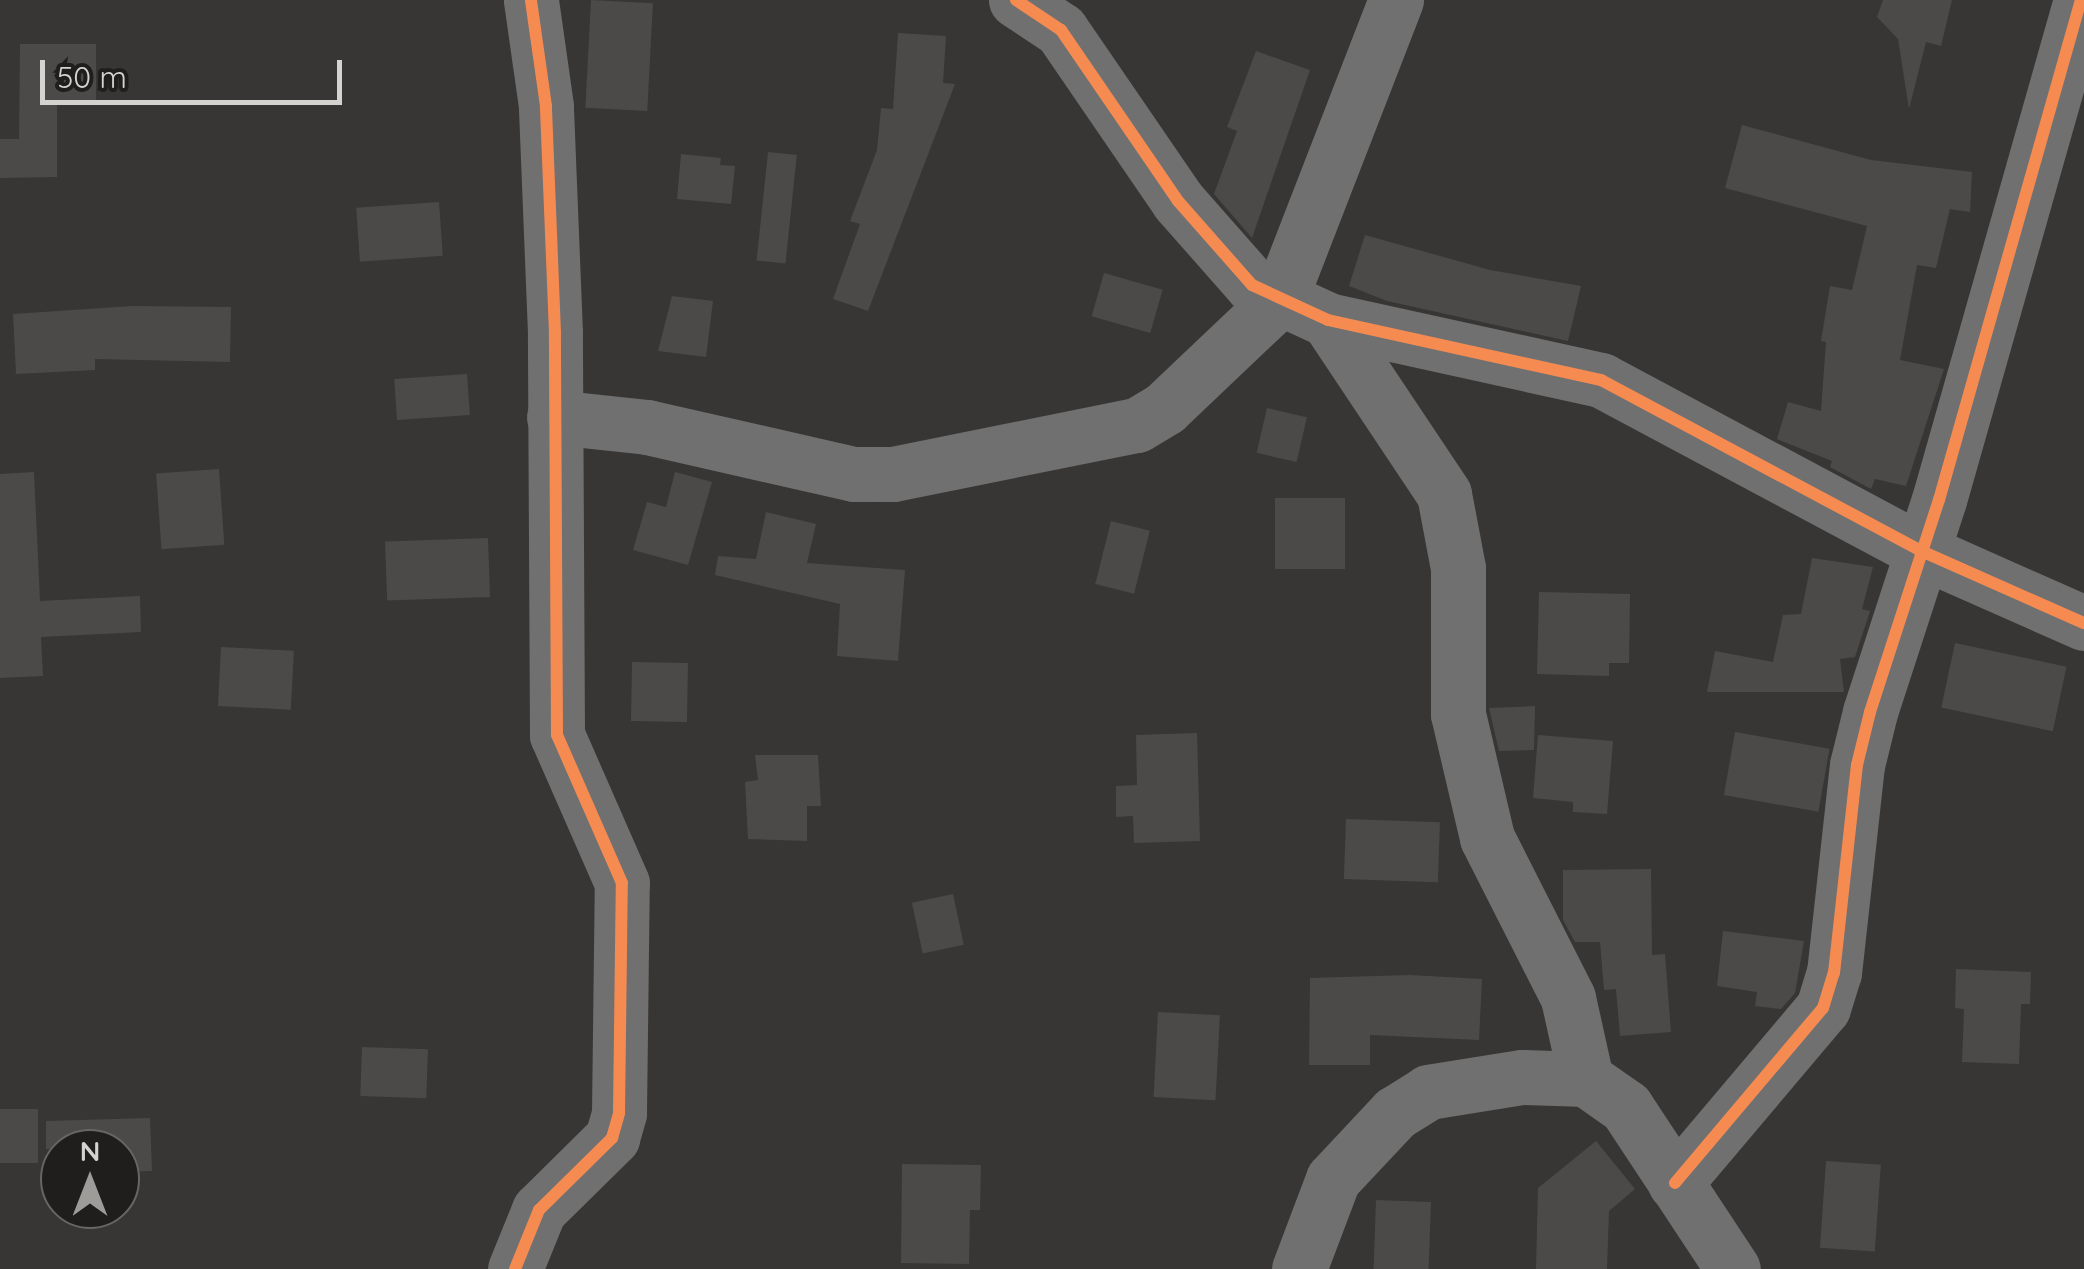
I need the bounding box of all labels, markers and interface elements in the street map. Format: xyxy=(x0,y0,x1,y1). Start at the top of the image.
scale bar xyxy=(45,40,348,102)
text: 50 m xyxy=(57,58,127,96)
north arrow xyxy=(40,1129,140,1229)
text: N xyxy=(80,1133,100,1168)

